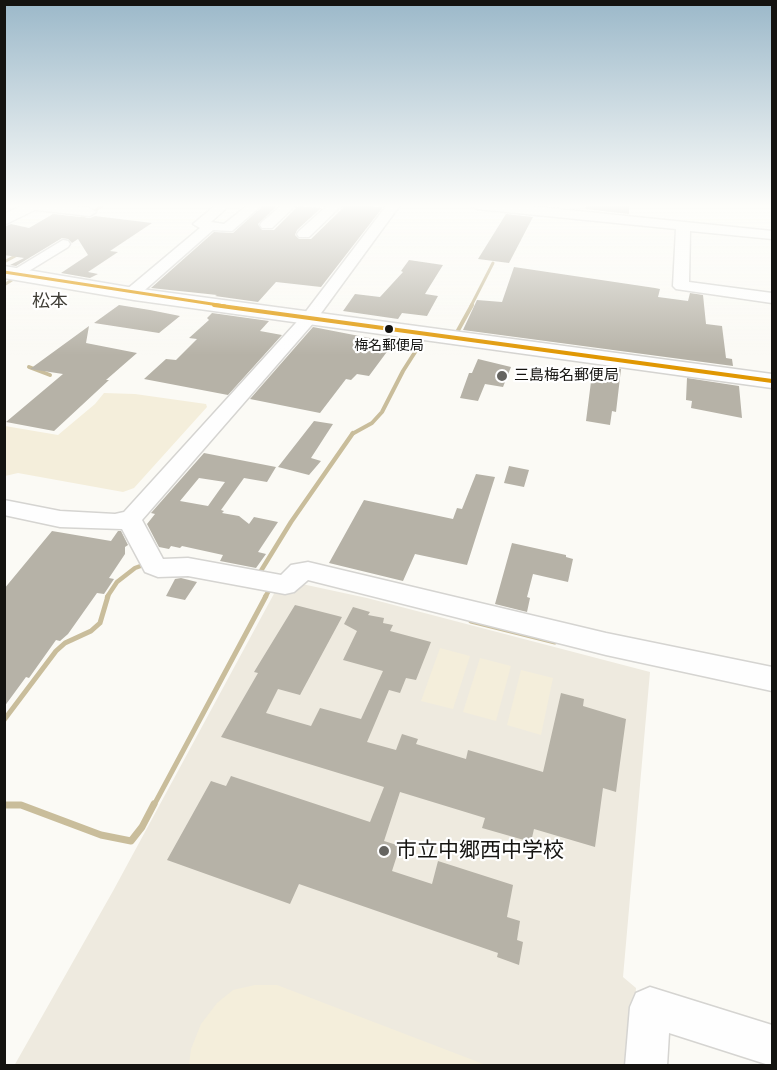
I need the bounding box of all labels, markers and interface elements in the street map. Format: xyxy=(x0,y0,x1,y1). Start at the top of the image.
district label: 松本 xyxy=(32,291,68,313)
marker: 梅名郵便局 xyxy=(383,323,395,335)
place label: 梅名郵便局 xyxy=(354,338,424,354)
place label: 三島梅名郵便局 xyxy=(514,367,619,385)
marker: 三島梅名郵便局 xyxy=(495,369,509,383)
place label: 市立中郷西中学校 xyxy=(396,838,564,864)
marker: 市立中郷西中学校 xyxy=(377,844,391,858)

